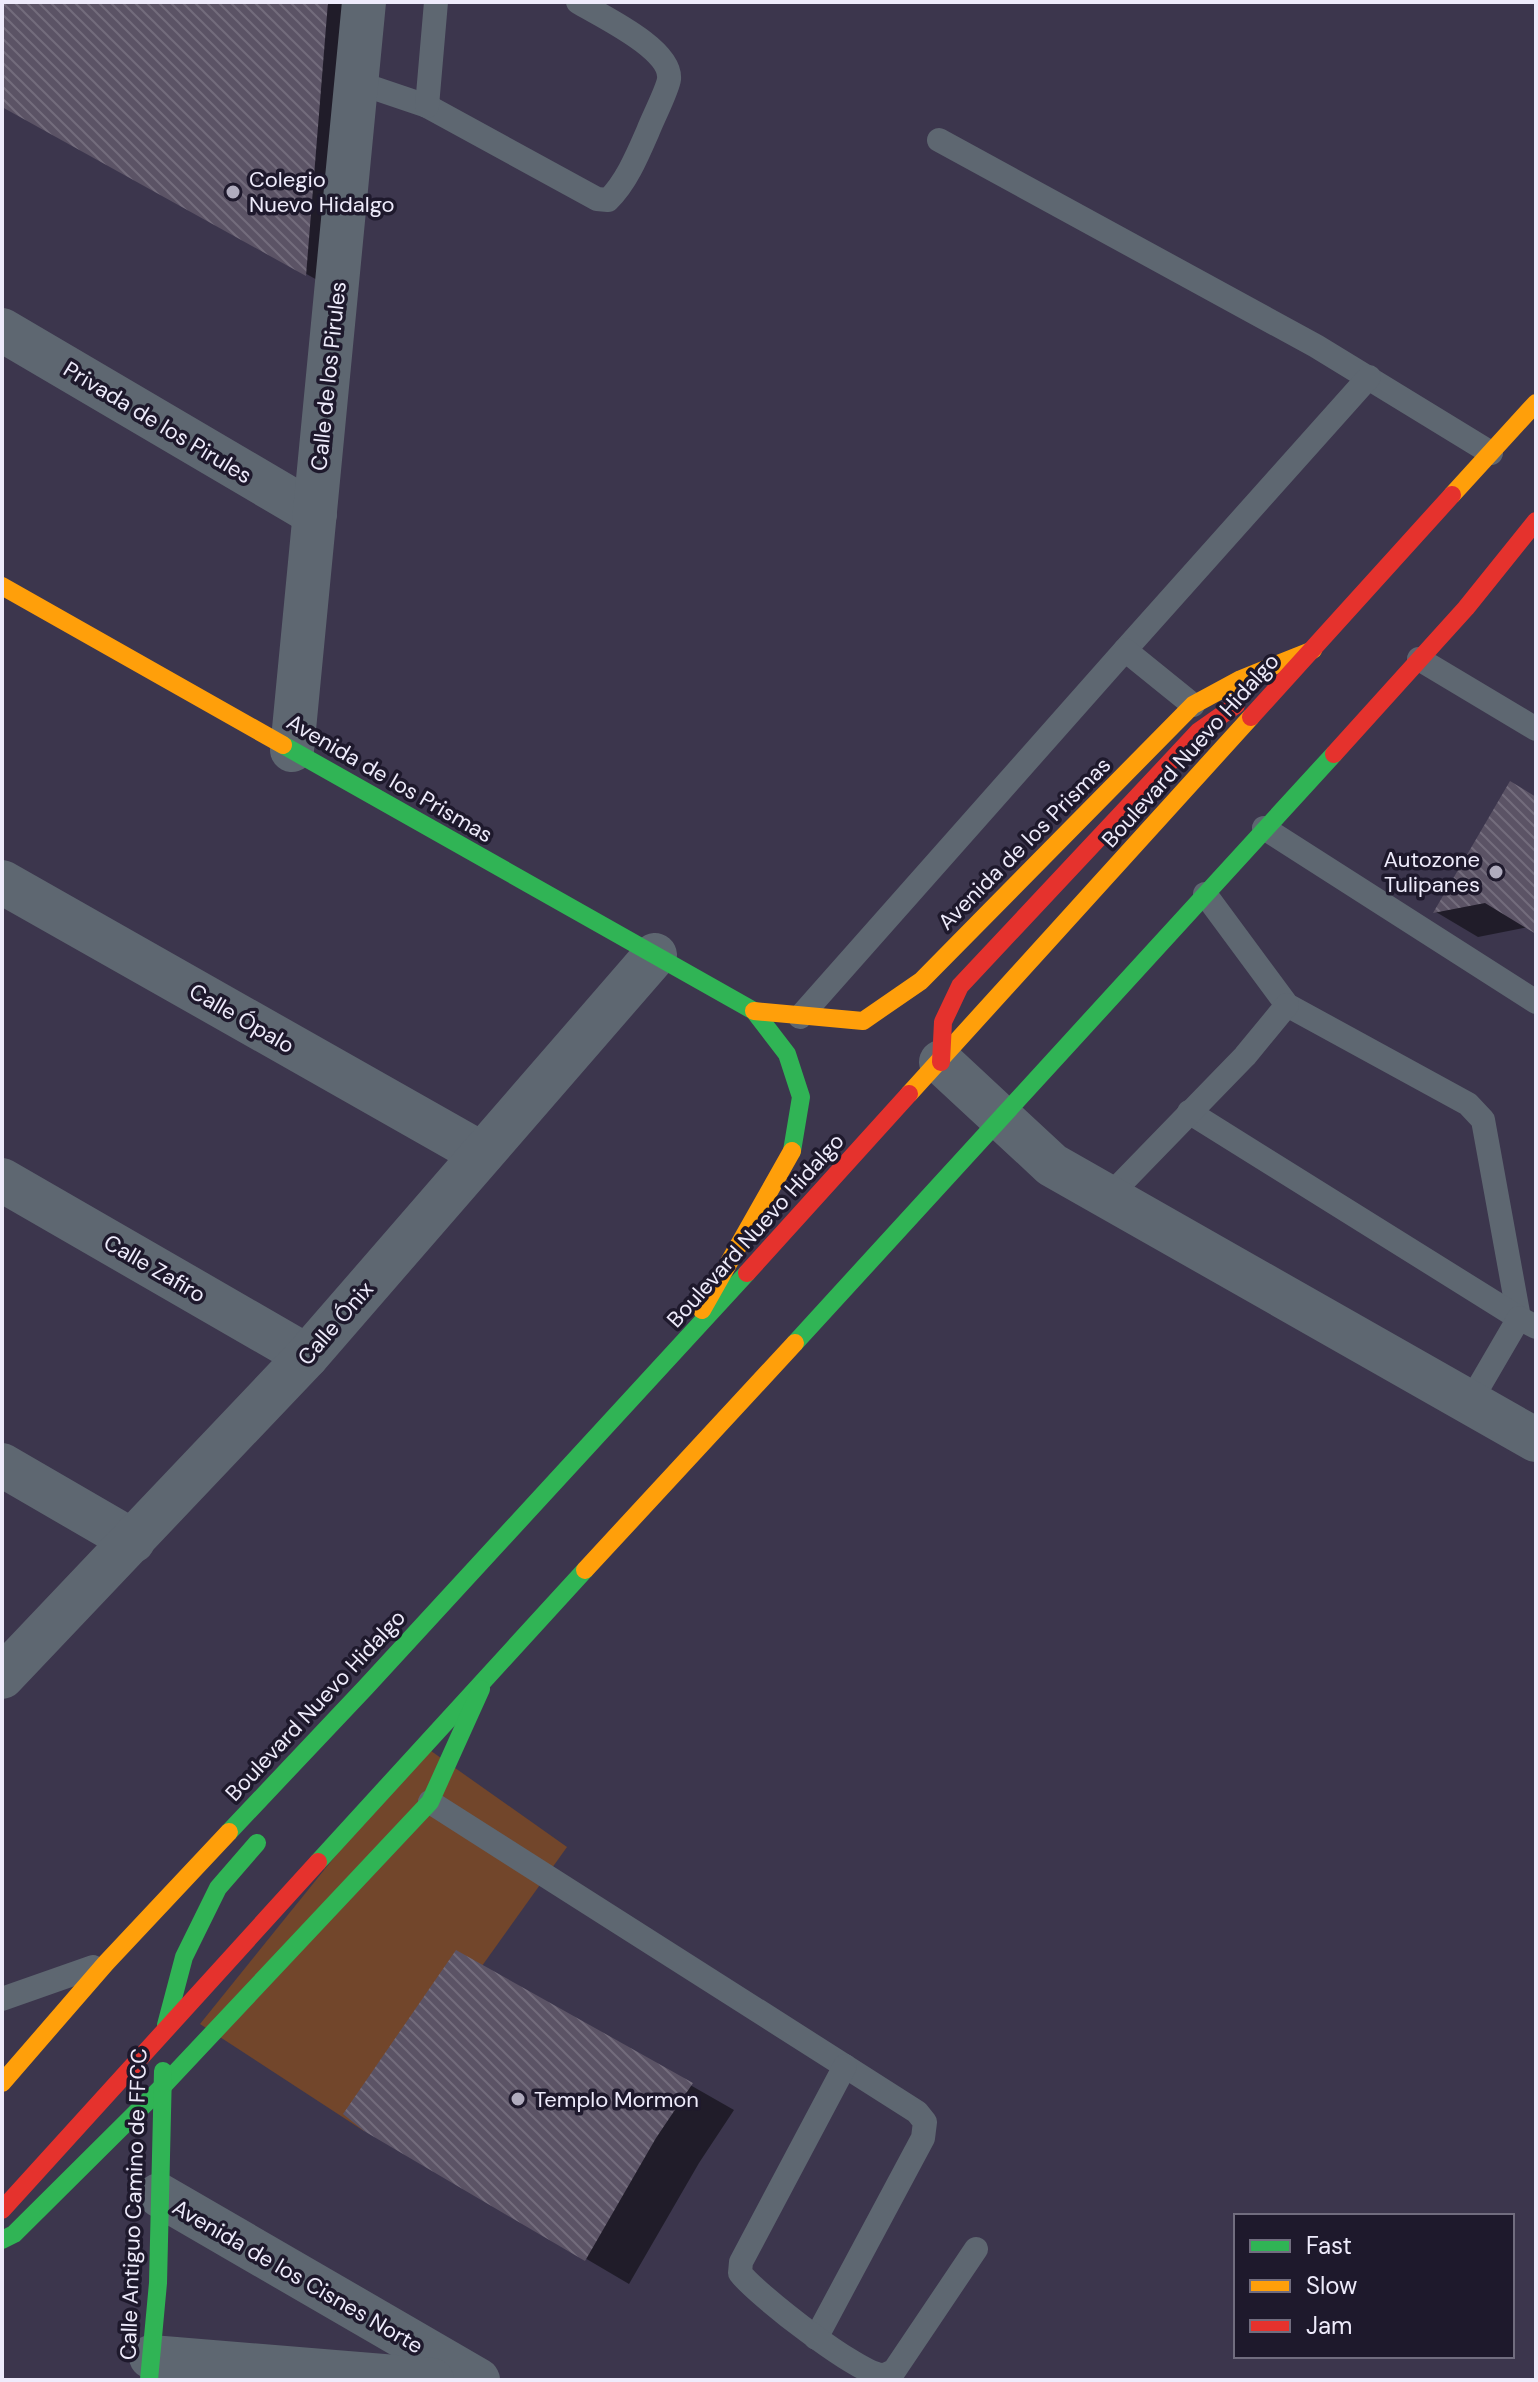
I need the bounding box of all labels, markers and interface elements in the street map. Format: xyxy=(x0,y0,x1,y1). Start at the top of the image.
place label: Colegio Nuevo Hidalgo xyxy=(249,165,395,219)
marker: Colegio Nuevo Hidalgo xyxy=(224,183,242,201)
street label: Calle de los Pirules xyxy=(304,280,353,472)
street label: Privada de los Pirules xyxy=(58,355,257,490)
street label: Boulevard Nuevo Hidalgo xyxy=(1095,647,1285,854)
street label: Avenida de los Prismas xyxy=(281,708,498,849)
street label: Avenida de los Prismas xyxy=(932,751,1117,936)
place label: Autozone Tulipanes xyxy=(1383,845,1480,899)
marker: Autozone Tulipanes xyxy=(1487,863,1505,881)
street label: Calle Ópalo xyxy=(184,977,300,1060)
street label: Boulevard Nuevo Hidalgo xyxy=(660,1127,850,1334)
street label: Calle Zafiro xyxy=(99,1228,211,1309)
street label: Calle Ónix xyxy=(291,1275,380,1371)
street label: Boulevard Nuevo Hidalgo xyxy=(219,1603,412,1807)
street label: Calle Antiguo Camino de FFCC xyxy=(114,2048,153,2361)
place label: Templo Mormon xyxy=(534,2085,699,2114)
marker: Templo Mormon xyxy=(509,2090,527,2108)
street label: Avenida de los Cisnes Norte xyxy=(167,2193,428,2360)
legend xyxy=(1234,2214,1514,2358)
text: Fast xyxy=(1306,2230,1352,2261)
text: Slow xyxy=(1306,2270,1357,2301)
text: Jam xyxy=(1306,2310,1352,2341)

